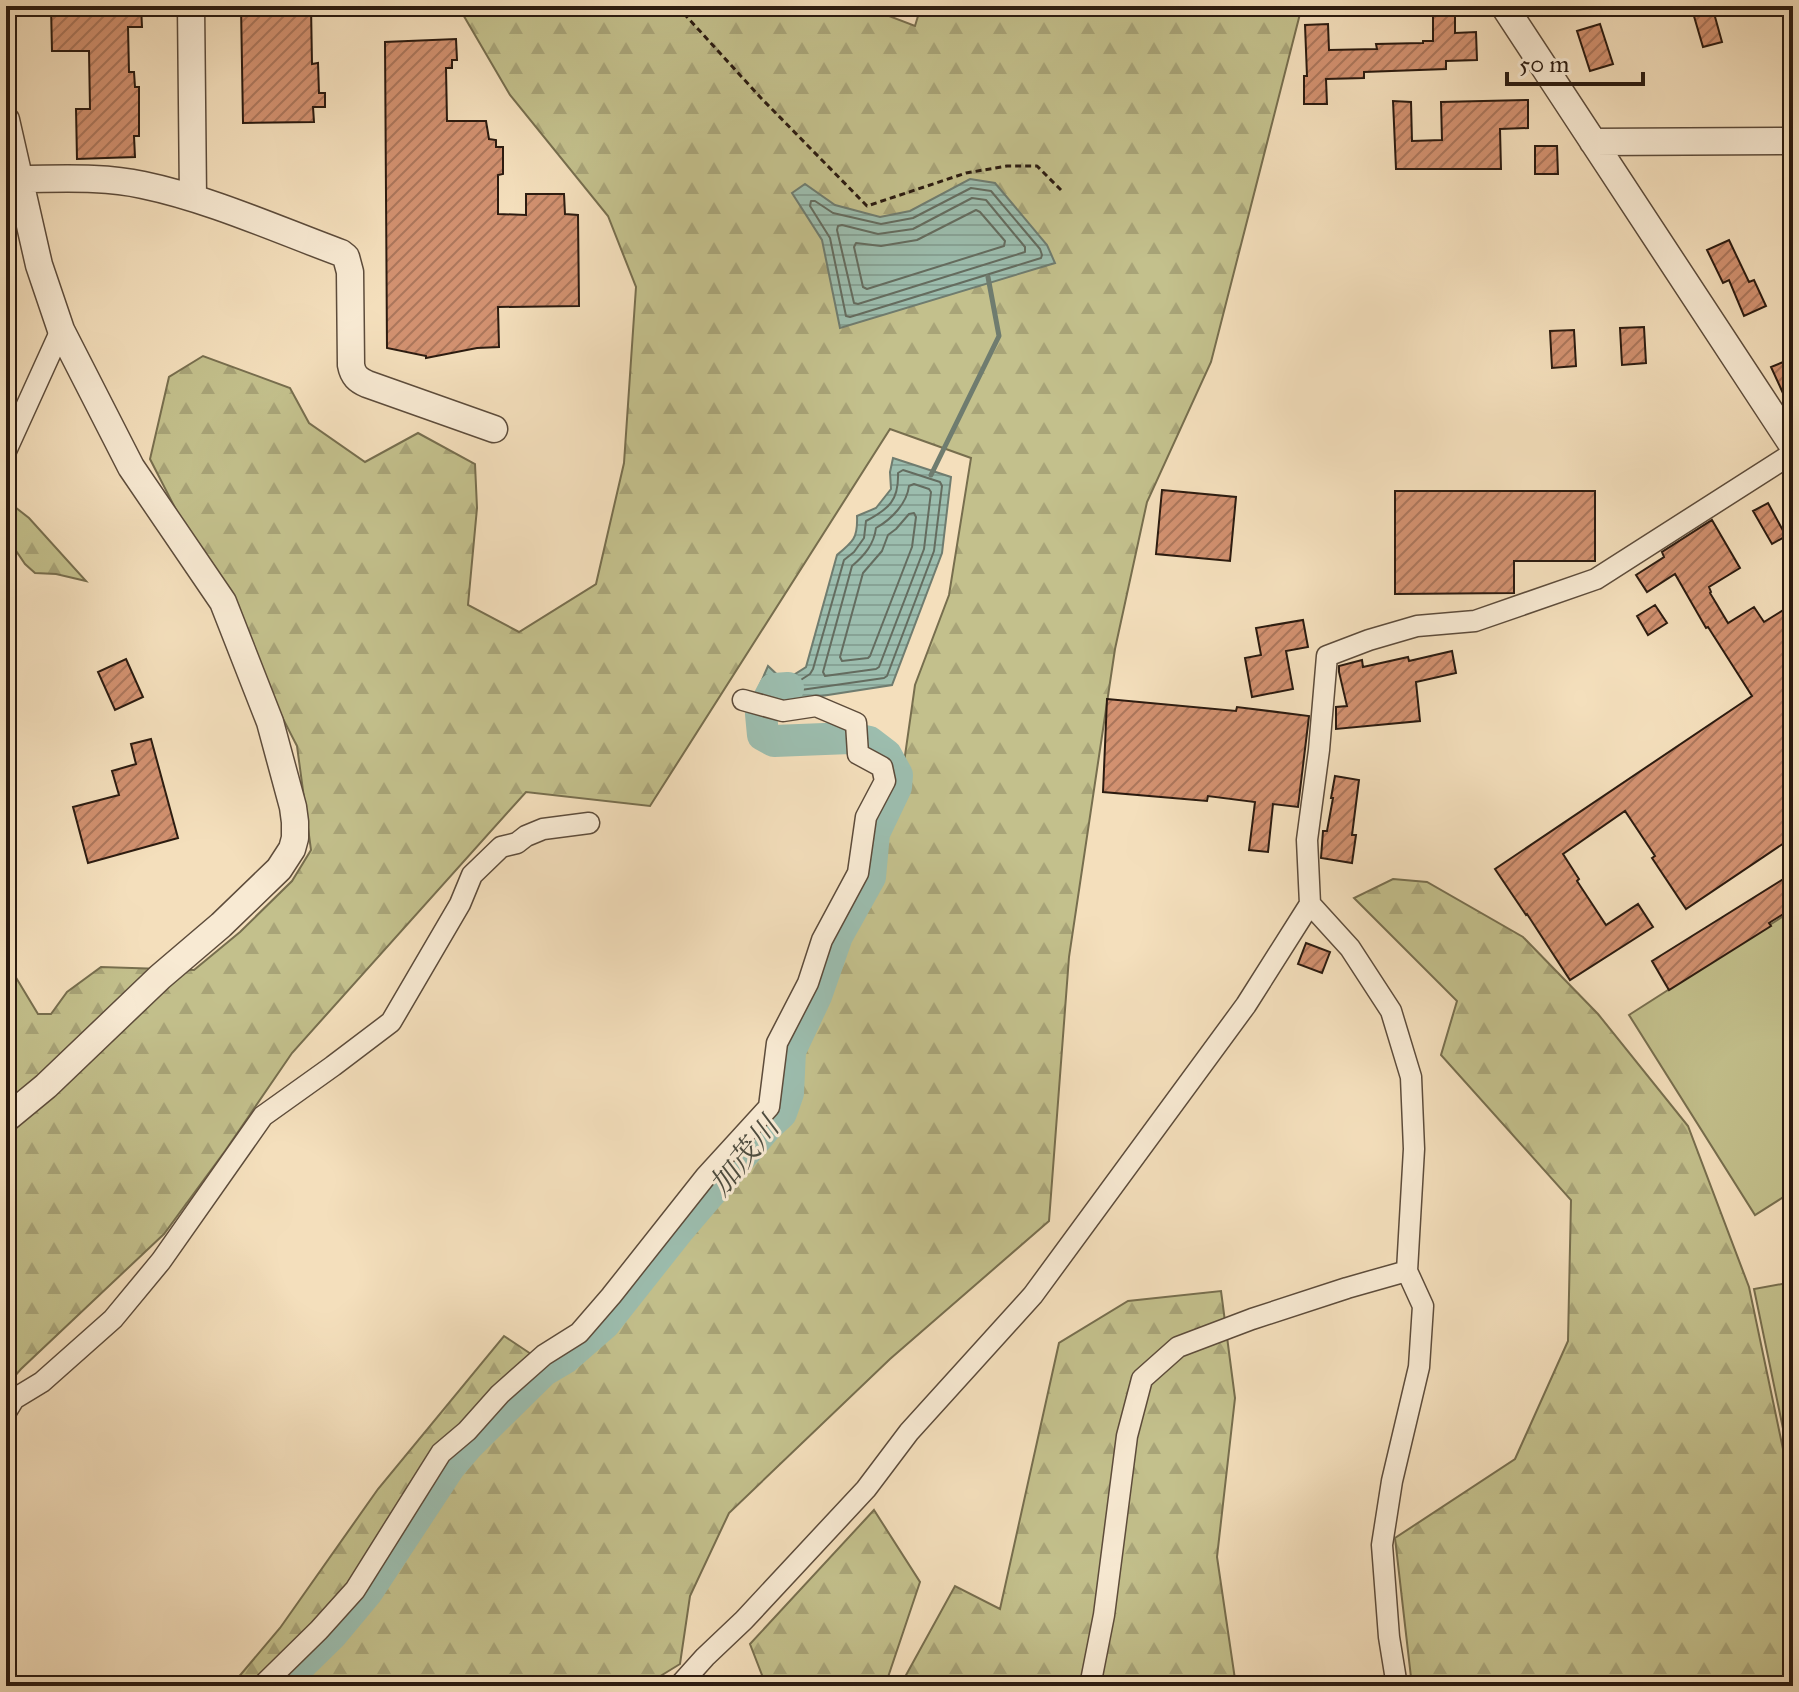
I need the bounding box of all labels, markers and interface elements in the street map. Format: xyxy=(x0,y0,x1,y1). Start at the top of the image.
scale bar xyxy=(1507,36,1643,86)
text: 50 m xyxy=(1519,49,1569,79)
water label: 加茂川 xyxy=(702,1107,788,1202)

